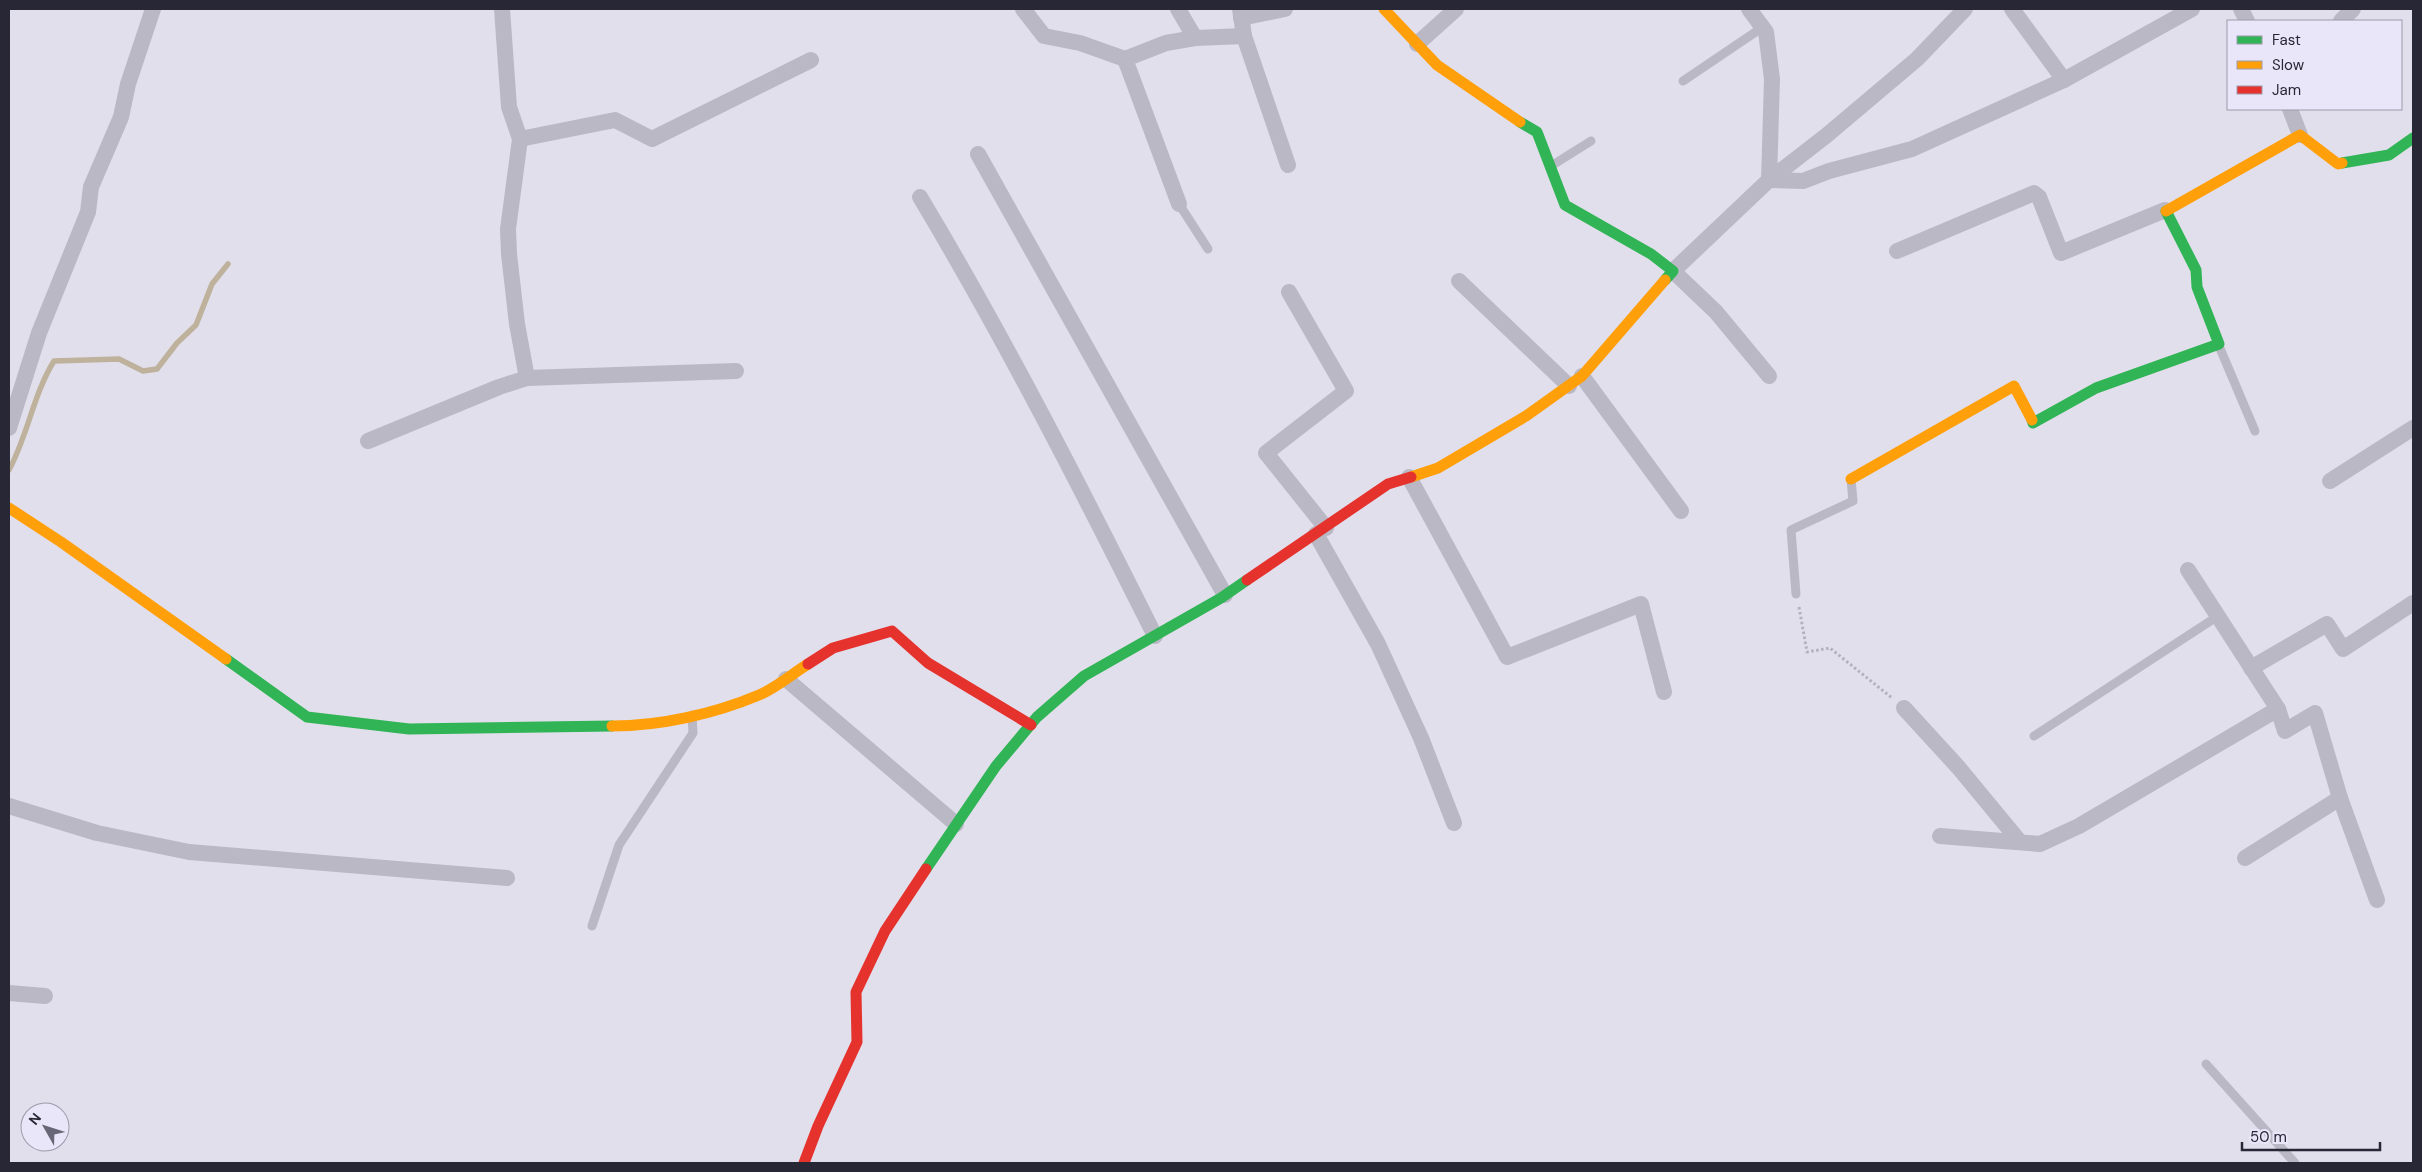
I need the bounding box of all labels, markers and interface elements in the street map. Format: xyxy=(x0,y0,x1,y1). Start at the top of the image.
legend xyxy=(2227,20,2402,110)
text: Fast xyxy=(2272,30,2301,50)
text: Slow xyxy=(2272,55,2305,75)
text: Jam xyxy=(2272,80,2301,100)
north arrow xyxy=(20,1102,70,1152)
text: N xyxy=(25,1109,45,1128)
scale bar xyxy=(2242,1120,2380,1152)
text: 50 m xyxy=(2250,1127,2287,1147)

